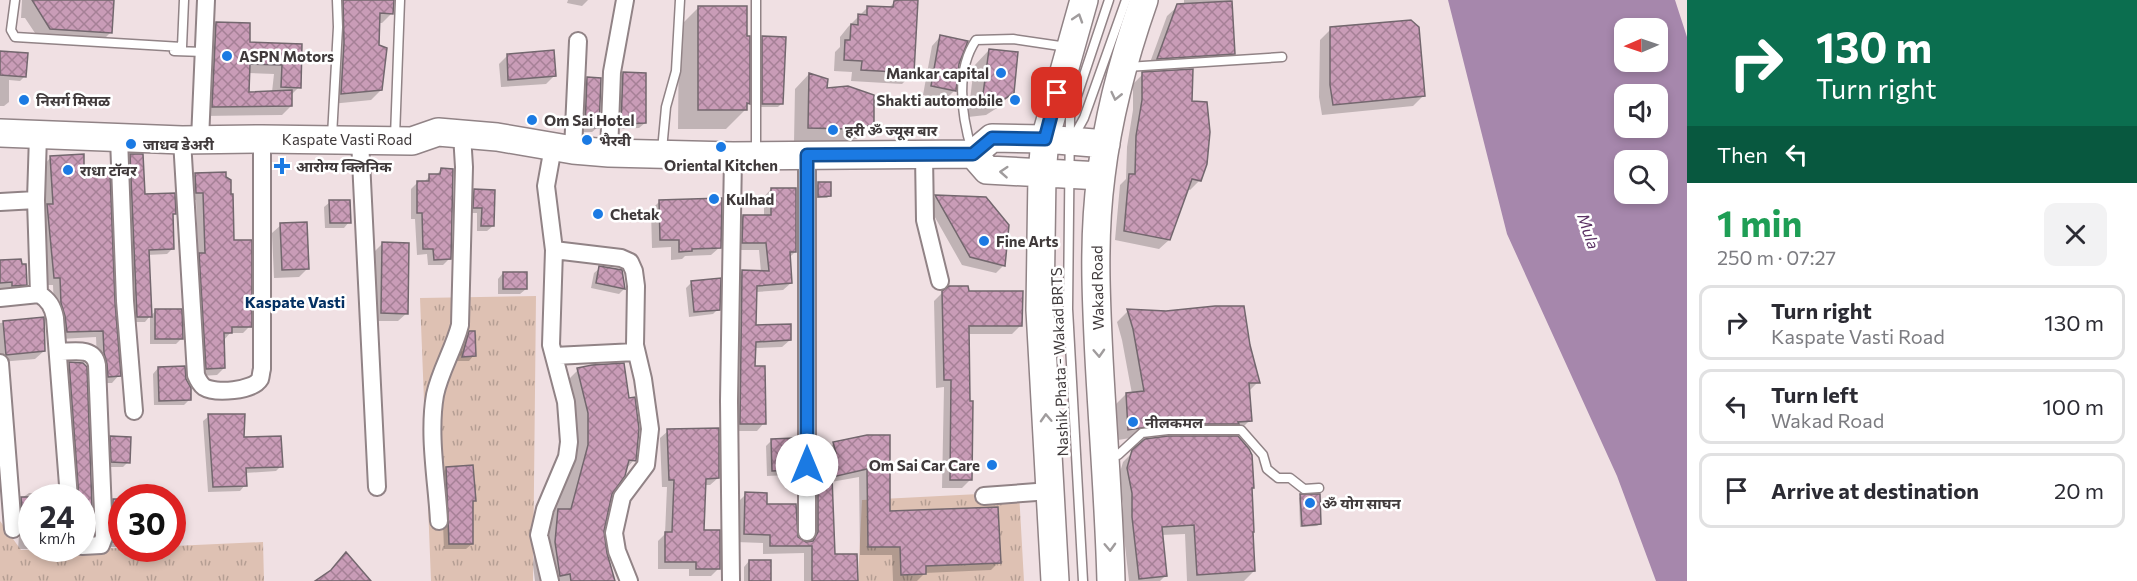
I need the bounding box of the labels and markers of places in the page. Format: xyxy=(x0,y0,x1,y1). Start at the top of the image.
place label: ASPN Motors xyxy=(239,47,334,65)
marker: ASPN Motors xyxy=(220,49,234,63)
place label: Mankar capital xyxy=(886,64,989,82)
marker: Mankar capital xyxy=(994,66,1008,80)
pin xyxy=(1031,67,1082,118)
place label: निसर्ग मिसळ xyxy=(36,91,111,109)
place label: Shakti automobile xyxy=(877,91,1003,109)
marker: निसर्ग मिसळ xyxy=(17,93,31,107)
marker: Shakti automobile xyxy=(1008,93,1022,107)
place label: Om Sai Hotel xyxy=(544,111,635,129)
marker: Om Sai Hotel xyxy=(525,113,539,127)
place label: हरी ॐ ज्यूस बार xyxy=(845,121,938,141)
marker: हरी ॐ ज्यूस बार xyxy=(826,123,840,137)
place label: भैरवी xyxy=(599,131,631,149)
marker: भैरवी xyxy=(580,133,594,147)
place label: जाधव डेअरी xyxy=(143,135,214,153)
marker: जाधव डेअरी xyxy=(124,137,138,151)
marker: Oriental Kitchen xyxy=(714,140,728,154)
place label: Oriental Kitchen xyxy=(664,156,778,174)
marker: आरोग्य क्लिनिक xyxy=(273,157,291,175)
place label: आरोग्य क्लिनिक xyxy=(296,157,392,175)
place label: राधा टॉवर xyxy=(80,161,137,179)
marker: राधा टॉवर xyxy=(61,163,75,177)
place label: Kulhad xyxy=(726,190,774,208)
marker: Kulhad xyxy=(707,192,721,206)
place label: Chetak xyxy=(610,205,660,223)
marker: Chetak xyxy=(591,207,605,221)
place label: Fine Arts xyxy=(996,232,1059,250)
marker: Fine Arts xyxy=(977,234,991,248)
place label: नीलकमल xyxy=(1145,413,1204,431)
marker: नीलकमल xyxy=(1126,415,1140,429)
place label: Om Sai Car Care xyxy=(869,456,980,474)
marker: Om Sai Car Care xyxy=(985,458,999,472)
place label: ॐ योग साघन xyxy=(1322,494,1401,512)
marker: ॐ योग साघन xyxy=(1303,496,1317,510)

